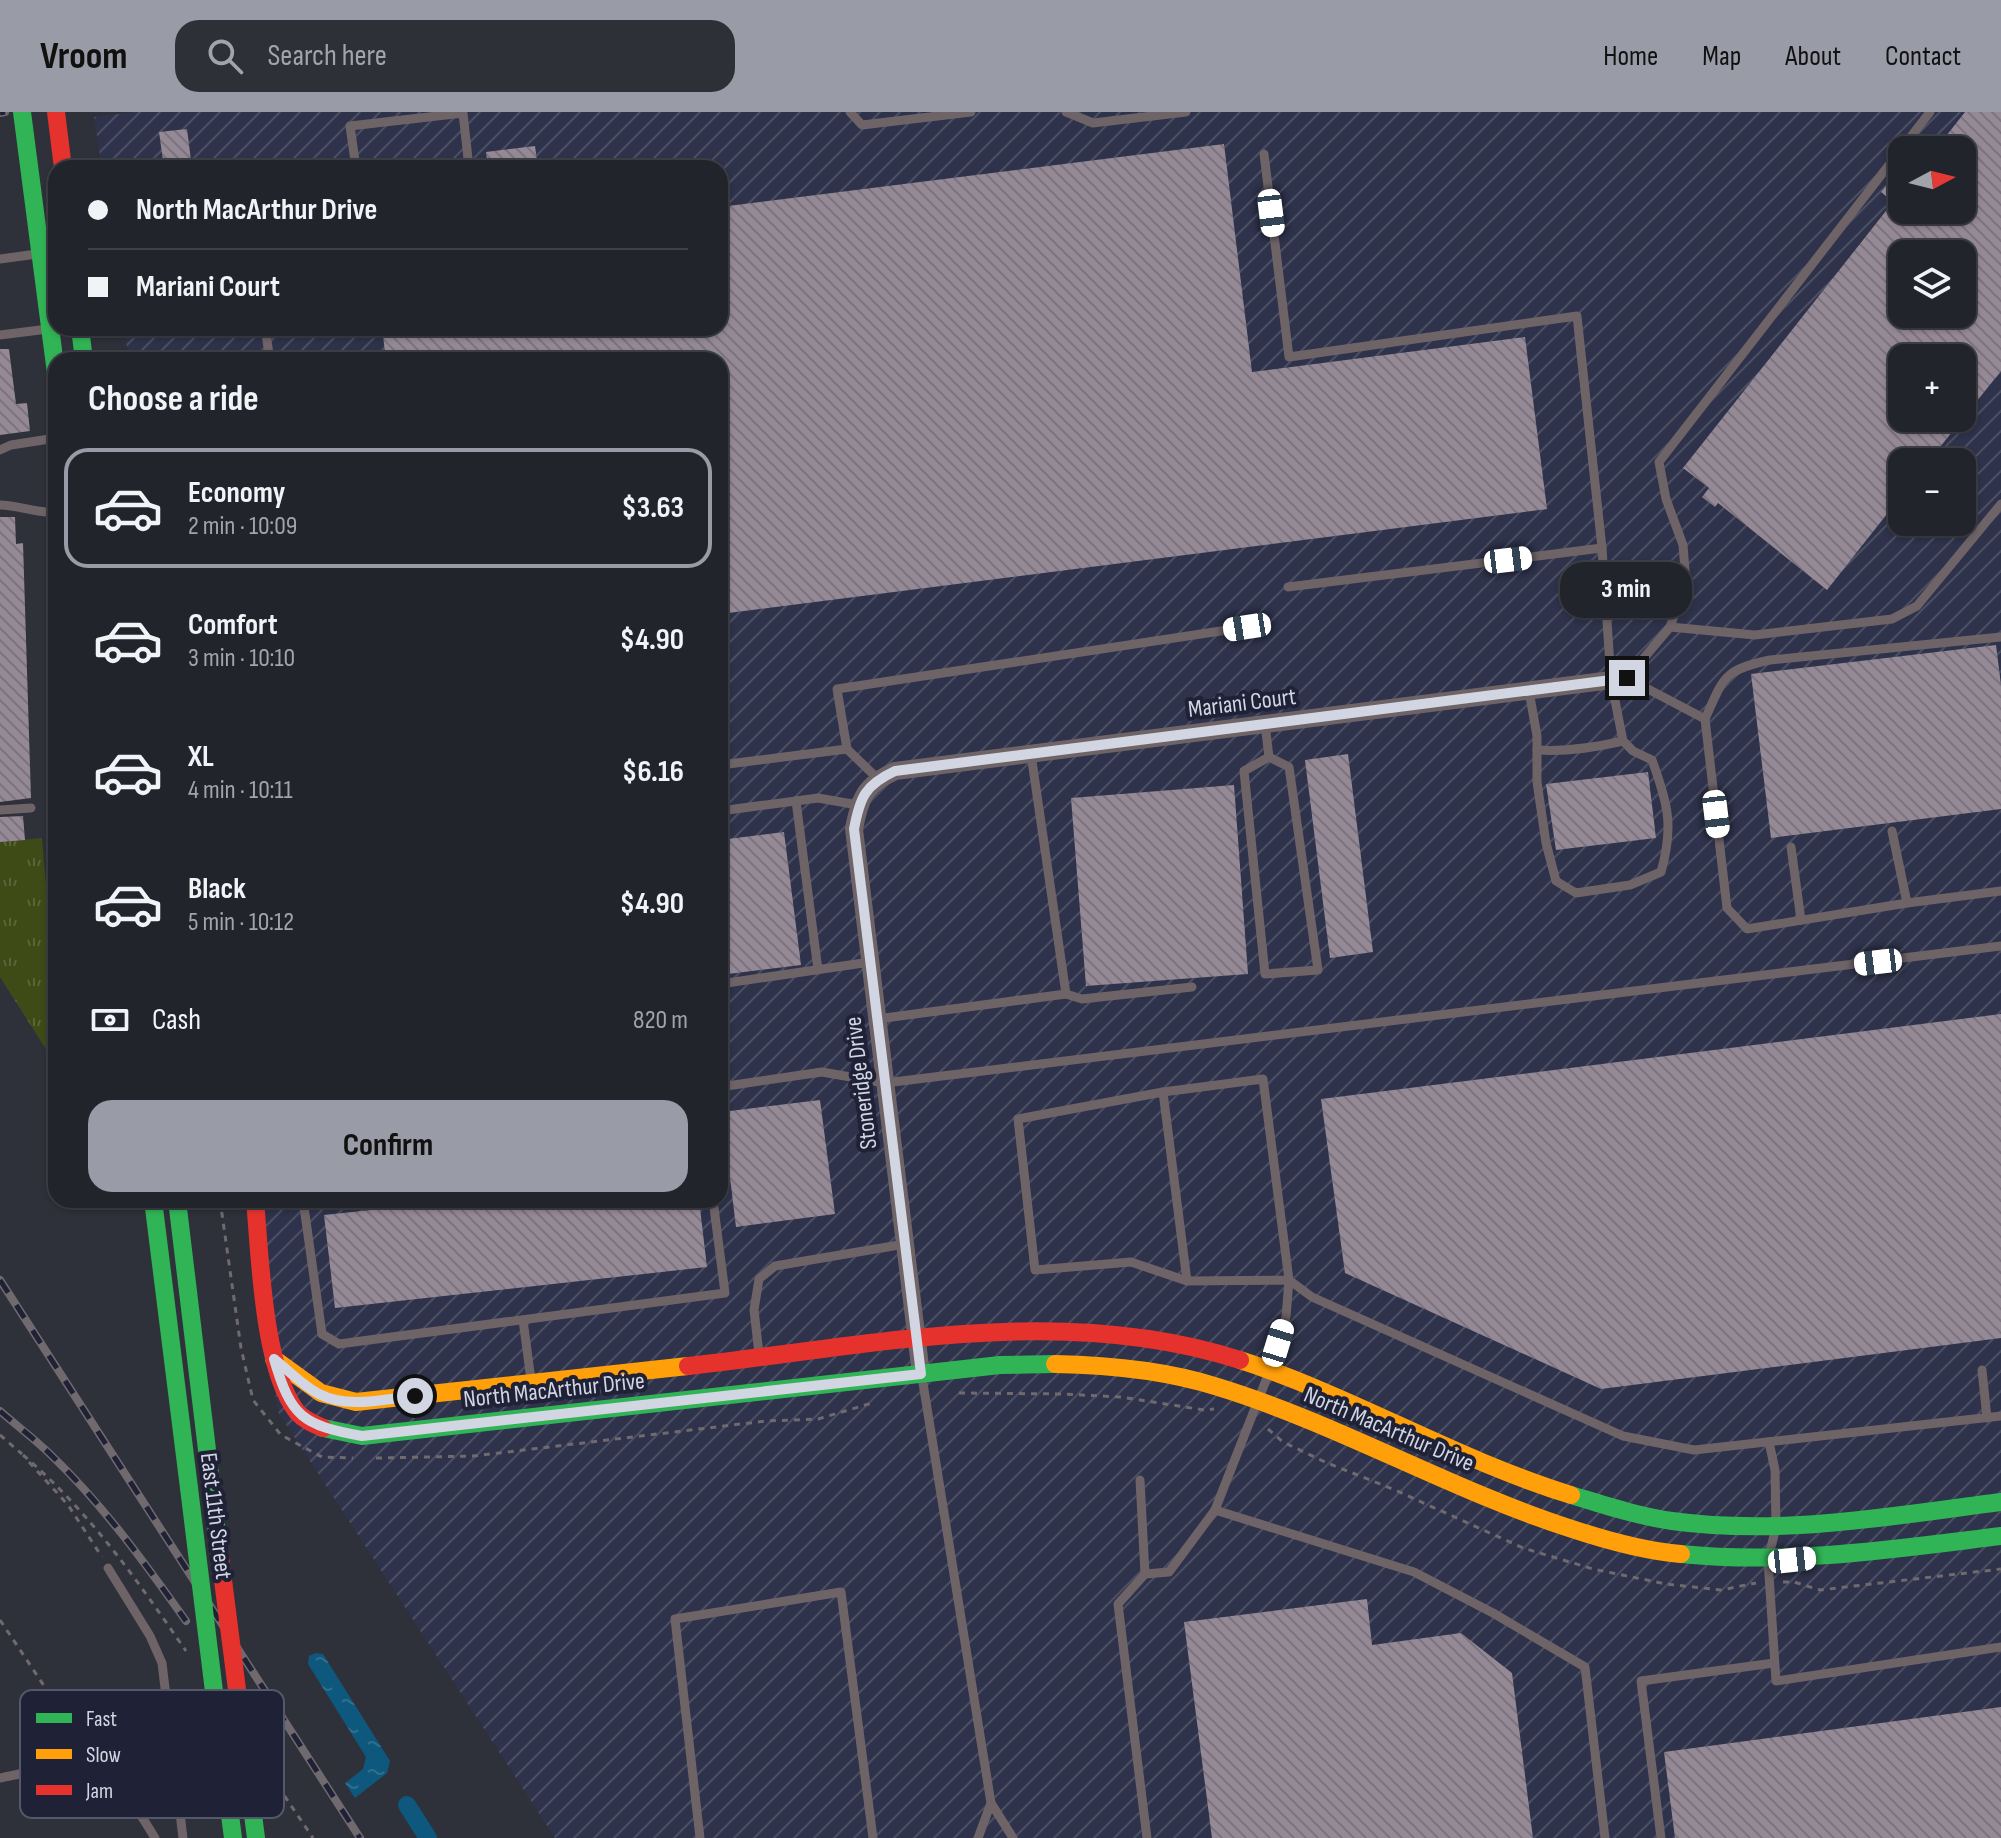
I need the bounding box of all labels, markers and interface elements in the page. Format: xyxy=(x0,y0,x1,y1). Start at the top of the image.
search box xyxy=(175,20,735,92)
text: Vroom xyxy=(40,34,127,79)
icon: search xyxy=(203,34,247,78)
text: Search here xyxy=(267,38,387,74)
text: Home xyxy=(1603,40,1658,73)
text: Map xyxy=(1702,40,1741,73)
text: About xyxy=(1785,40,1841,73)
text: Contact xyxy=(1885,40,1961,73)
north arrow xyxy=(1888,136,1976,224)
map controls xyxy=(1888,136,1976,536)
car xyxy=(1256,188,1286,238)
text: North MacArthur Drive xyxy=(136,192,377,228)
button: layers xyxy=(1888,240,1976,328)
text: Mariani Court xyxy=(136,269,280,305)
button: + xyxy=(1888,344,1976,432)
text: Choose a ride xyxy=(88,378,259,421)
button: − xyxy=(1888,448,1976,536)
icon: car xyxy=(92,472,164,544)
text: Economy xyxy=(188,475,285,511)
text: $3.63 xyxy=(621,490,684,526)
text: 2 min · 10:09 xyxy=(188,511,297,542)
car xyxy=(1483,545,1533,575)
callout: 3 min xyxy=(1561,562,1693,618)
text: 3 min xyxy=(1601,574,1651,605)
icon: car xyxy=(92,604,164,676)
text: Comfort xyxy=(188,607,278,643)
car xyxy=(1221,611,1273,643)
text: $4.90 xyxy=(620,622,684,658)
text: 3 min · 10:10 xyxy=(188,643,295,674)
route end xyxy=(1609,660,1645,696)
street label: Mariani Court xyxy=(1186,682,1298,724)
icon: car xyxy=(92,736,164,808)
text: XL xyxy=(188,739,214,775)
text: $6.16 xyxy=(622,754,684,790)
text: 4 min · 10:11 xyxy=(188,775,293,806)
car xyxy=(1701,789,1731,839)
icon: car xyxy=(92,868,164,940)
text: Black xyxy=(188,871,246,907)
text: $4.90 xyxy=(620,886,684,922)
text: 5 min · 10:12 xyxy=(188,907,294,938)
car xyxy=(1853,947,1903,977)
icon: cash xyxy=(88,998,132,1042)
text: Cash xyxy=(152,1002,201,1038)
text: 820 m xyxy=(633,1005,688,1036)
street label: Stoneridge Drive xyxy=(838,1015,884,1151)
button: Confirm xyxy=(88,1100,688,1192)
car xyxy=(1260,1317,1296,1369)
street label: North MacArthur Drive xyxy=(462,1366,646,1414)
route start xyxy=(397,1378,433,1414)
street label: North MacArthur Drive xyxy=(1300,1380,1478,1478)
street label: East 11th Street xyxy=(194,1451,238,1581)
car xyxy=(1767,1546,1817,1574)
legend xyxy=(20,1690,284,1818)
text: Fast xyxy=(86,1706,117,1733)
text: Slow xyxy=(86,1742,121,1769)
text: Jam xyxy=(85,1778,113,1805)

